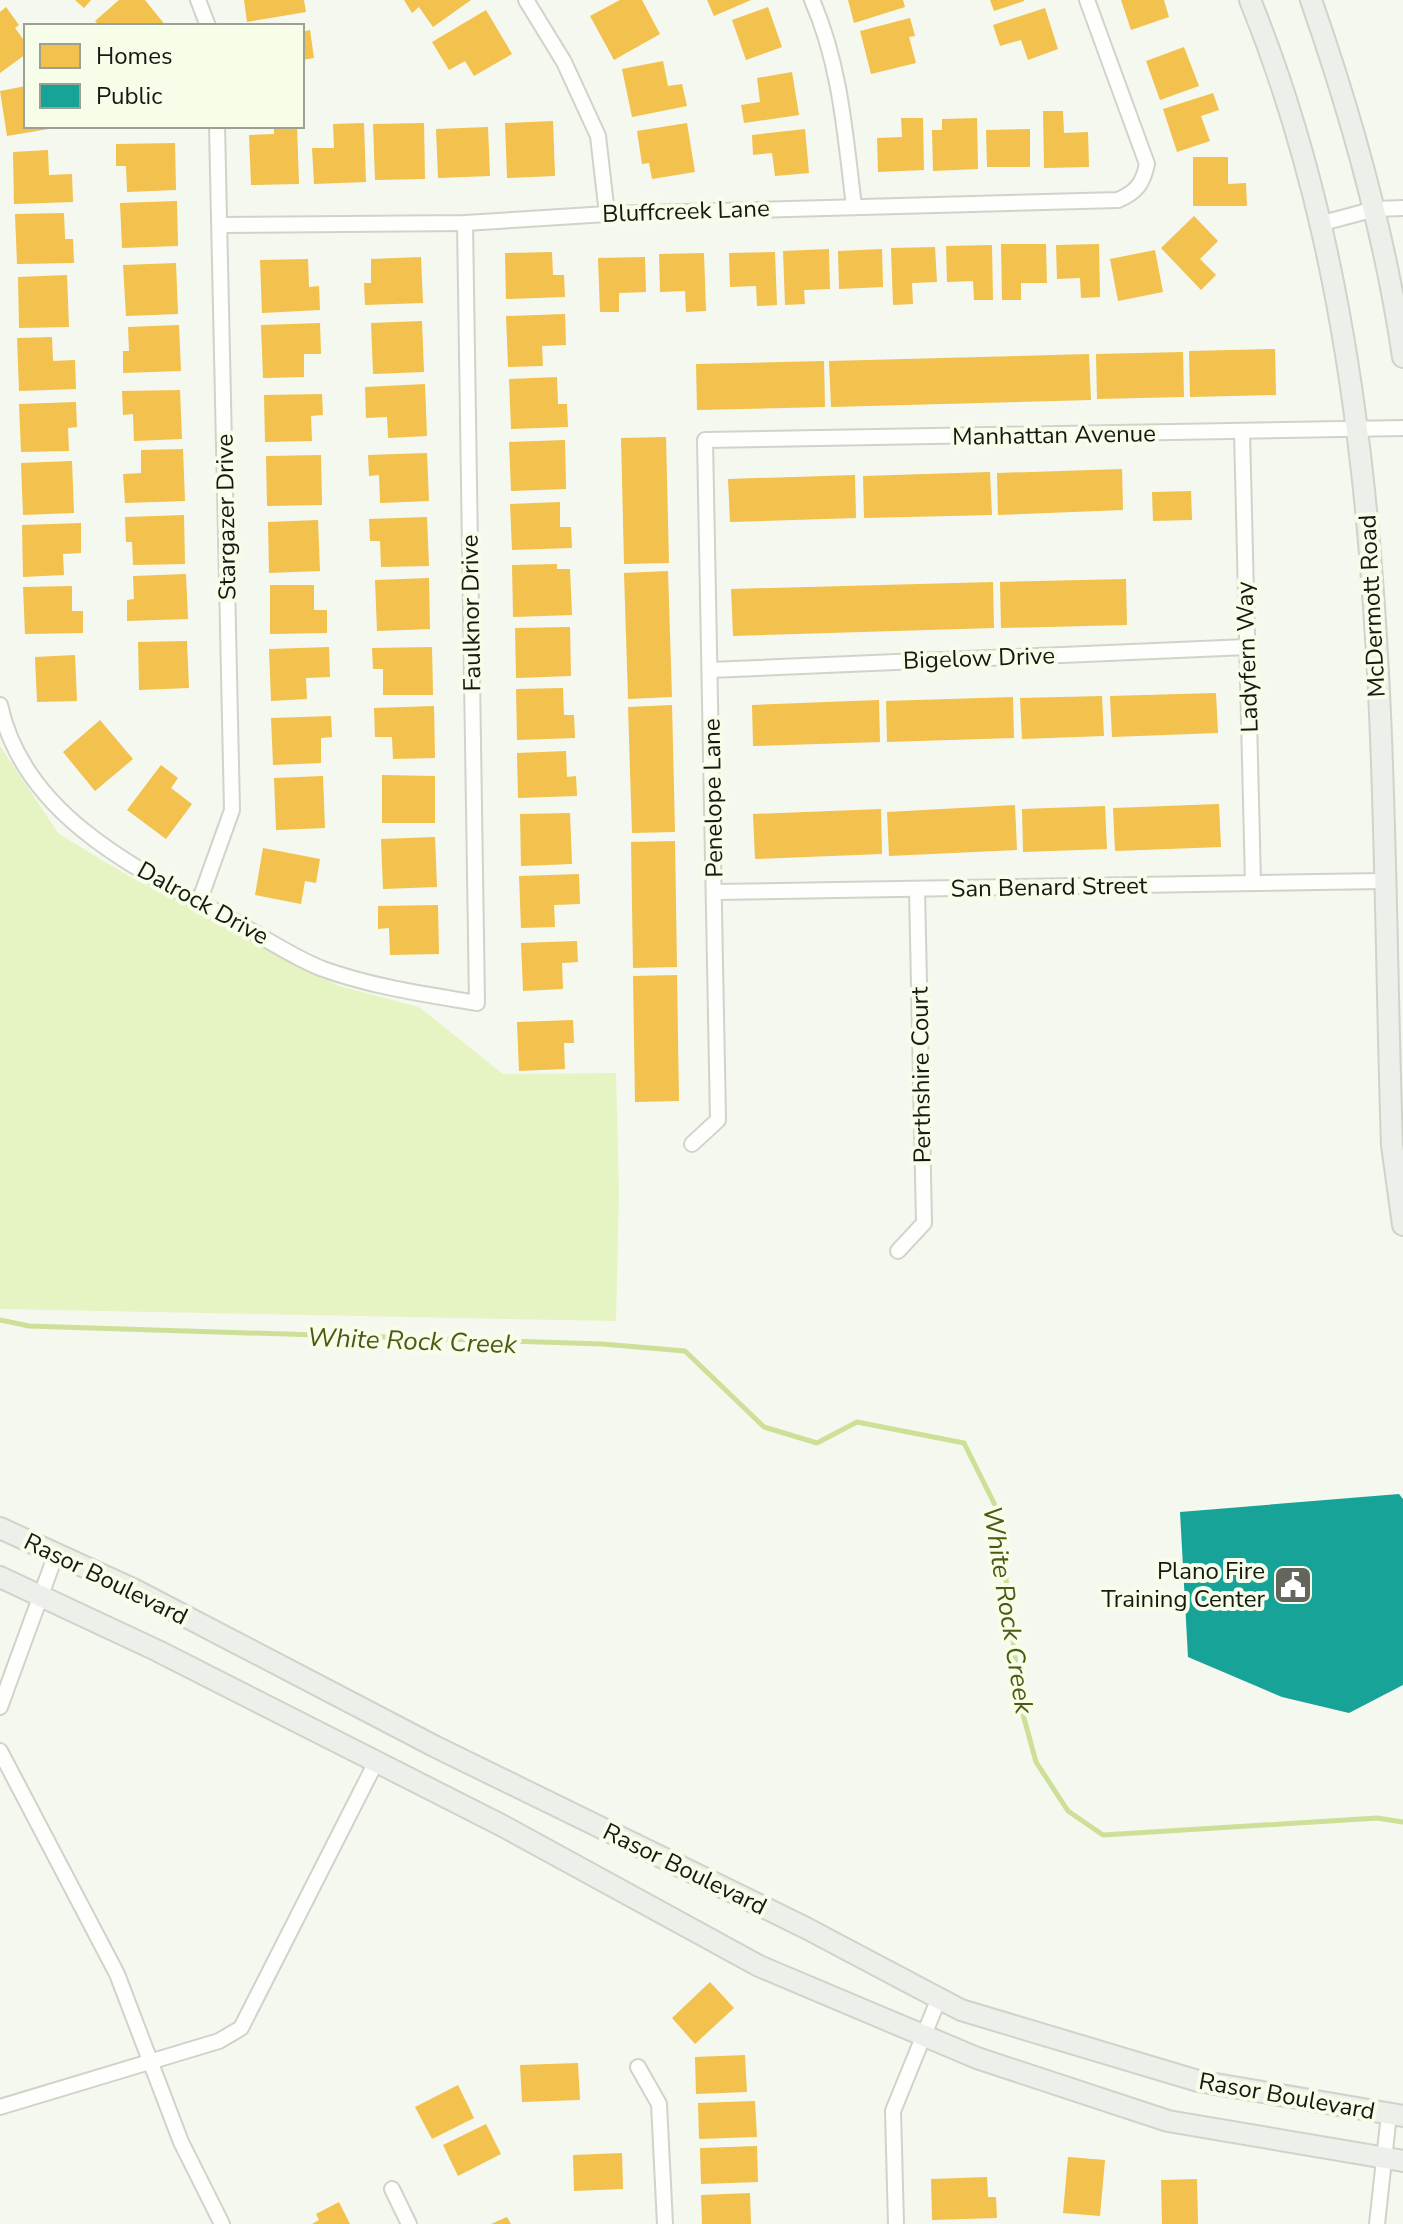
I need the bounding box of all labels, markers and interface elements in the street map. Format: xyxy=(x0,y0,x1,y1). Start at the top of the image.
legend xyxy=(24,24,304,128)
text: Homes xyxy=(96,40,172,72)
text: Public xyxy=(96,80,162,112)
street label: Bluffcreek Lane xyxy=(602,192,770,230)
street label: Manhattan Avenue xyxy=(952,417,1156,453)
street label: Stargazer Drive xyxy=(209,434,243,600)
street label: McDermott Road xyxy=(1351,514,1393,698)
street label: Faulknor Drive xyxy=(454,534,488,692)
street label: Ladyfern Way xyxy=(1228,580,1266,733)
street label: Bigelow Drive xyxy=(902,639,1056,677)
street label: Penelope Lane xyxy=(696,718,730,878)
street label: Dalrock Drive xyxy=(132,854,274,952)
street label: San Benard Street xyxy=(950,869,1148,905)
street label: Perthshire Court xyxy=(903,986,939,1164)
water label: White Rock Creek xyxy=(307,1320,518,1362)
water label: White Rock Creek xyxy=(974,1504,1042,1717)
street label: Rasor Boulevard xyxy=(19,1526,193,1632)
place label: Plano Fire Training Center xyxy=(1101,1555,1265,1615)
public building icon: Plano Fire Training Center xyxy=(1272,1564,1314,1606)
street label: Rasor Boulevard xyxy=(598,1816,772,1922)
street label: Rasor Boulevard xyxy=(1196,2065,1378,2127)

